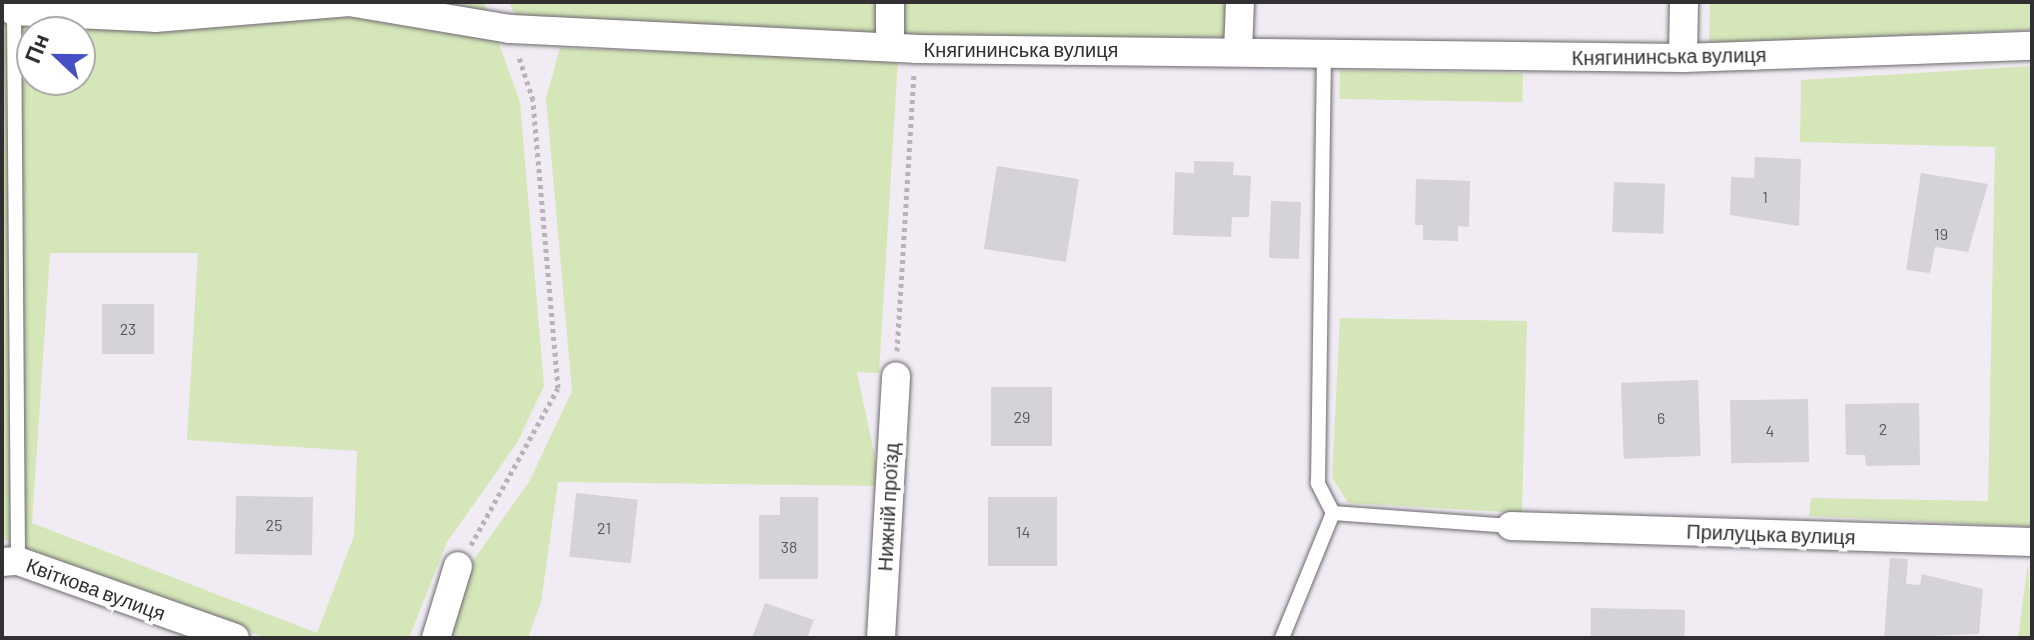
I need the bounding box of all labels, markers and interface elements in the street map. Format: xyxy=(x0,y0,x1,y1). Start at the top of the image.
north arrow xyxy=(16,16,96,96)
text: Пн xyxy=(18,29,53,66)
street label: Княгининська вулиця xyxy=(924,37,1118,61)
street label: Княгининська вулиця xyxy=(1571,42,1767,70)
house number: 1 xyxy=(1762,187,1768,207)
house number: 19 xyxy=(1934,224,1948,244)
house number: 23 xyxy=(120,319,136,339)
house number: 29 xyxy=(1014,407,1030,427)
house number: 6 xyxy=(1657,408,1665,428)
house number: 2 xyxy=(1879,419,1887,439)
house number: 4 xyxy=(1766,421,1774,441)
street label: Нижній проїзд xyxy=(873,442,903,572)
house number: 25 xyxy=(266,515,282,535)
house number: 21 xyxy=(597,518,611,538)
street label: Прилуцька вулиця xyxy=(1686,519,1856,549)
house number: 14 xyxy=(1016,522,1030,542)
house number: 38 xyxy=(781,537,797,557)
street label: Квіткова вулиця xyxy=(23,553,169,625)

